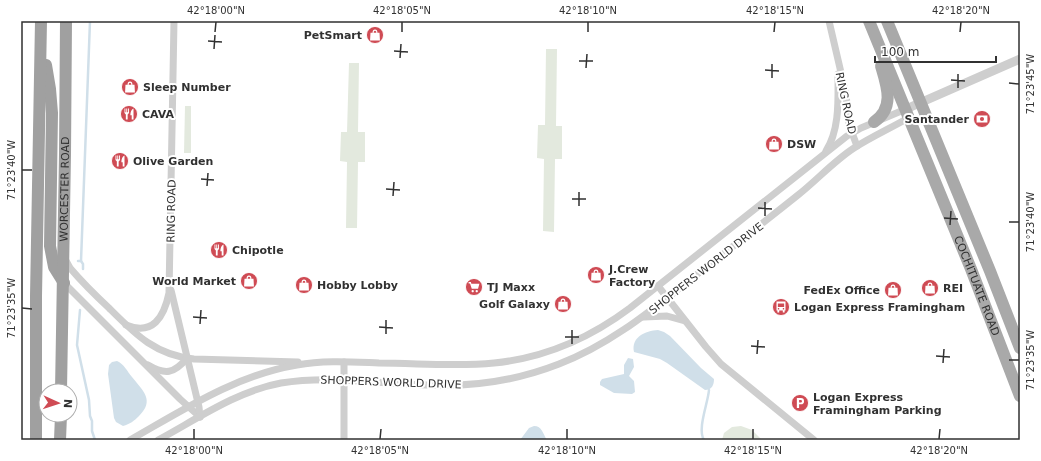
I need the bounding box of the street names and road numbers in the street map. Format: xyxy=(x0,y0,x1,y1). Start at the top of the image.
street label: RING ROAD xyxy=(833,71,858,135)
street label: WORCESTER ROAD xyxy=(58,136,72,242)
street label: RING ROAD xyxy=(164,179,179,243)
street label: SHOPPERS WORLD DRIVE xyxy=(647,220,766,317)
street label: COCHITUATE ROAD xyxy=(951,234,1002,338)
street label: SHOPPERS WORLD DRIVE xyxy=(320,374,462,391)

